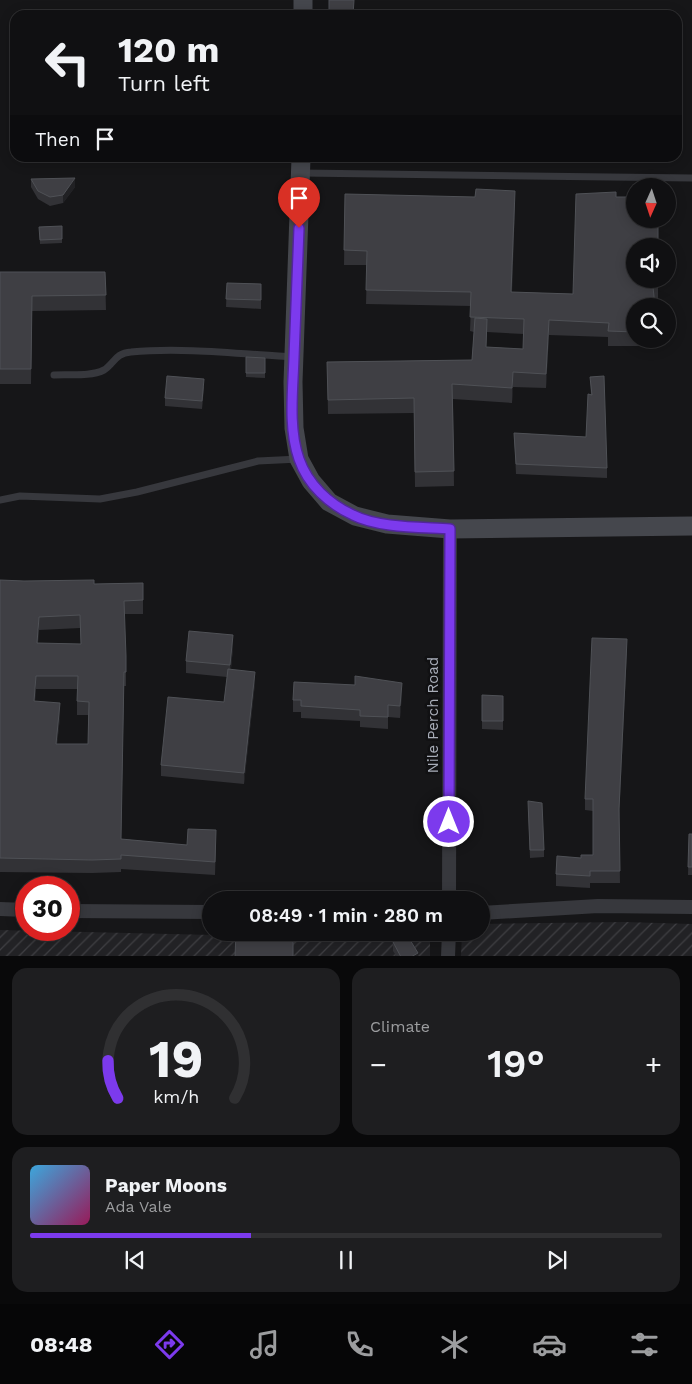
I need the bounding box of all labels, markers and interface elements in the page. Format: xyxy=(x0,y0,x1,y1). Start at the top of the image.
text: 120 m xyxy=(118,29,219,71)
icon: left xyxy=(35,30,100,95)
text: Turn left xyxy=(118,71,210,96)
icon: arrive xyxy=(91,125,119,153)
text: Then xyxy=(35,128,81,151)
pin xyxy=(278,177,320,228)
north arrow xyxy=(626,178,676,228)
map controls xyxy=(626,178,676,348)
icon: arrive xyxy=(285,184,313,212)
button: sound xyxy=(626,238,676,288)
button: search xyxy=(626,298,676,348)
street label: Nile Perch Road xyxy=(424,657,442,773)
position arrow xyxy=(422,795,474,847)
speed limit sign: 30 xyxy=(15,876,80,941)
text: 08:49 · 1 min · 280 m xyxy=(249,904,443,927)
text: Climate xyxy=(370,1017,430,1036)
text: 19 xyxy=(149,1029,203,1090)
text: 19° xyxy=(487,1042,545,1086)
text: − xyxy=(370,1048,387,1081)
text: + xyxy=(645,1048,662,1081)
text: km/h xyxy=(153,1086,199,1107)
text: Paper Moons xyxy=(105,1174,227,1197)
text: Ada Vale xyxy=(105,1197,172,1216)
icon: previous xyxy=(121,1246,149,1274)
icon: pause xyxy=(332,1246,360,1274)
icon: next xyxy=(543,1246,571,1274)
icon: directions xyxy=(152,1327,187,1362)
icon: music xyxy=(247,1327,282,1362)
icon: phone xyxy=(342,1327,377,1362)
icon: climate xyxy=(437,1327,472,1362)
icon: car xyxy=(532,1327,567,1362)
icon: filters xyxy=(627,1327,662,1362)
text: 08:48 xyxy=(30,1332,93,1357)

